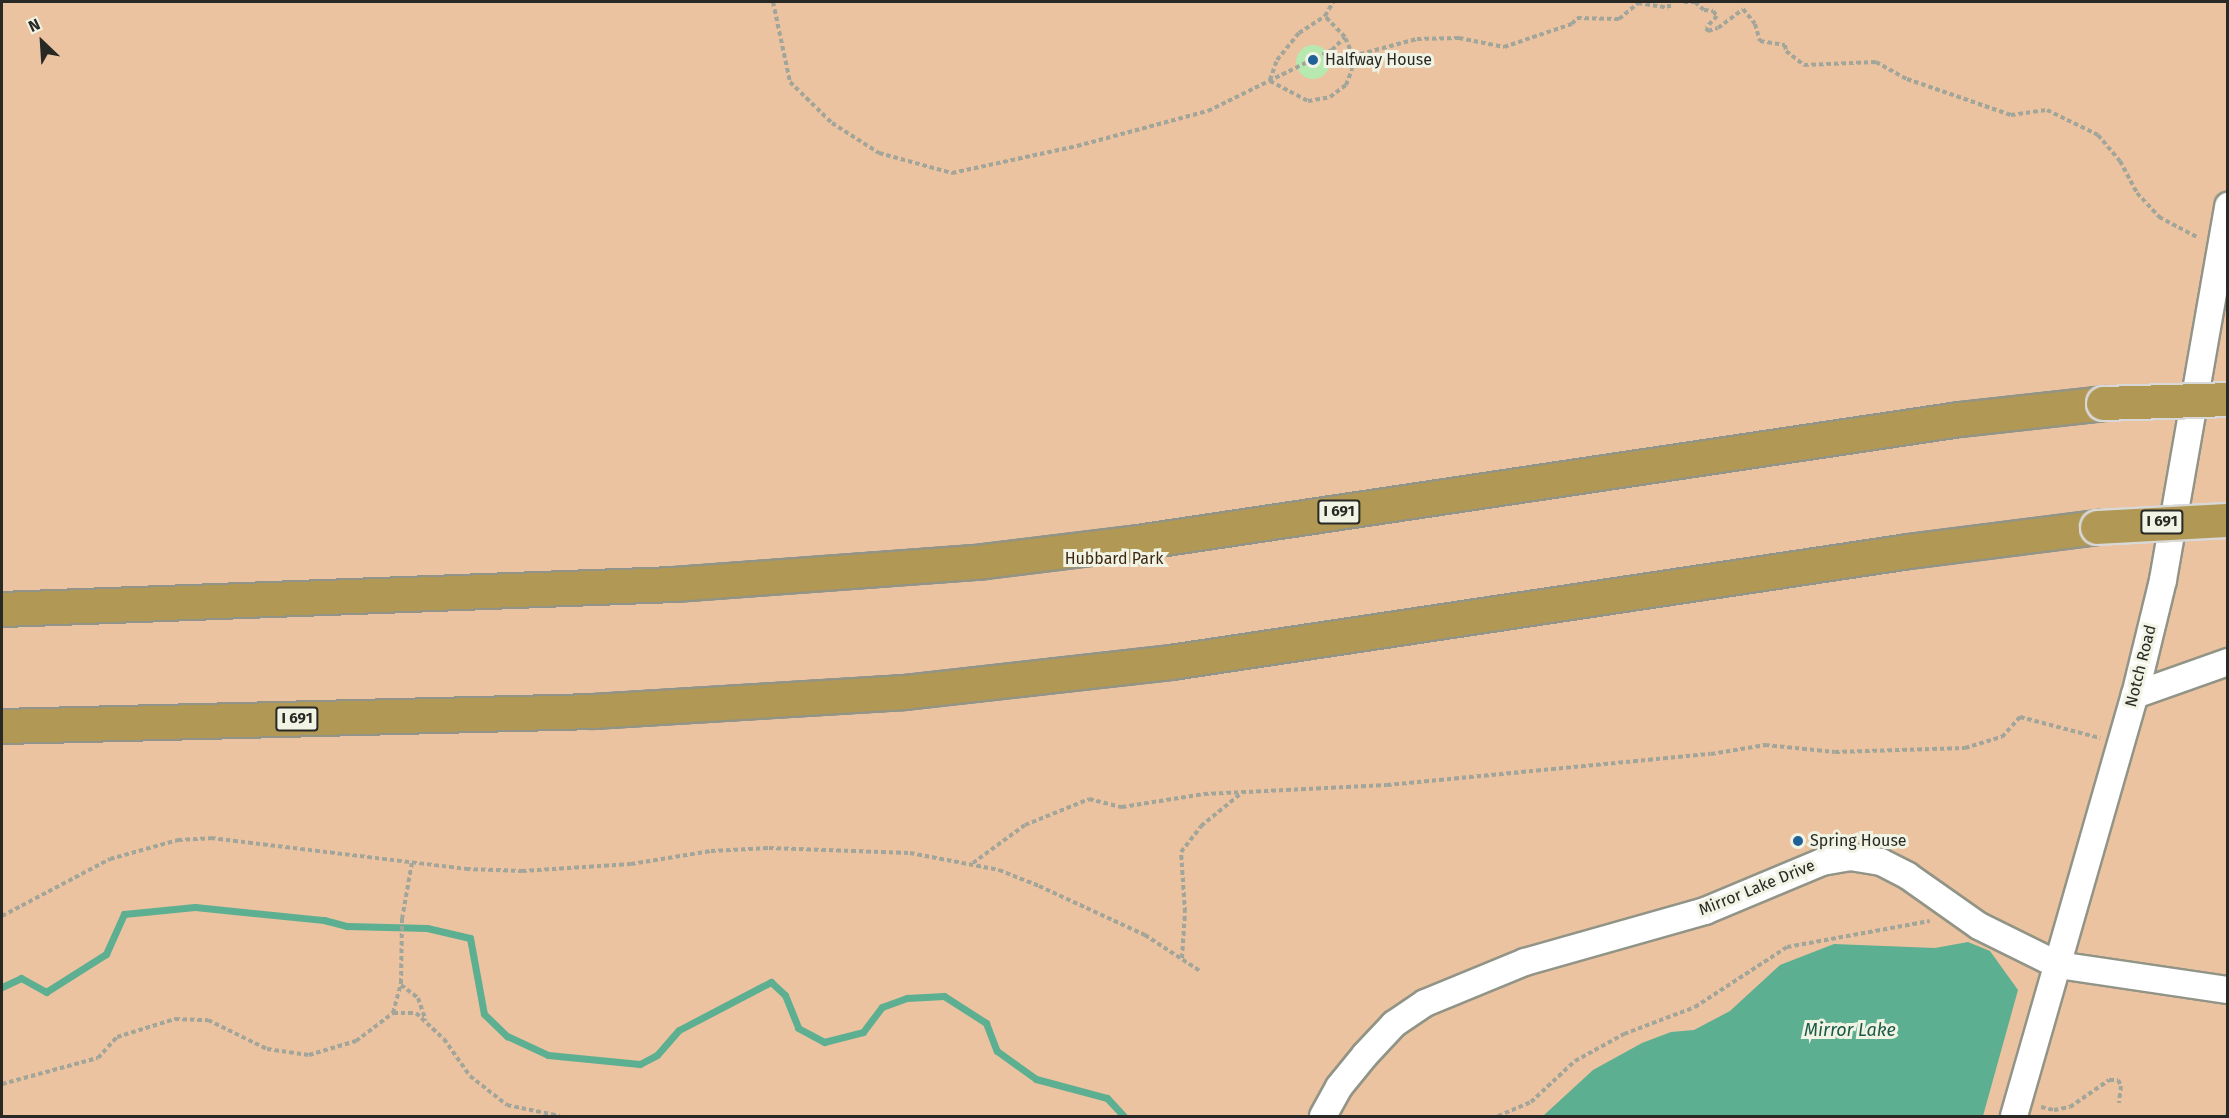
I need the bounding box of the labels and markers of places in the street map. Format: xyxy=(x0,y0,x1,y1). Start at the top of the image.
place label: Halfway House xyxy=(1325,50,1432,70)
marker: Halfway House xyxy=(1306,53,1320,67)
place label: Spring House xyxy=(1810,831,1907,851)
marker: Spring House xyxy=(1791,834,1805,848)

